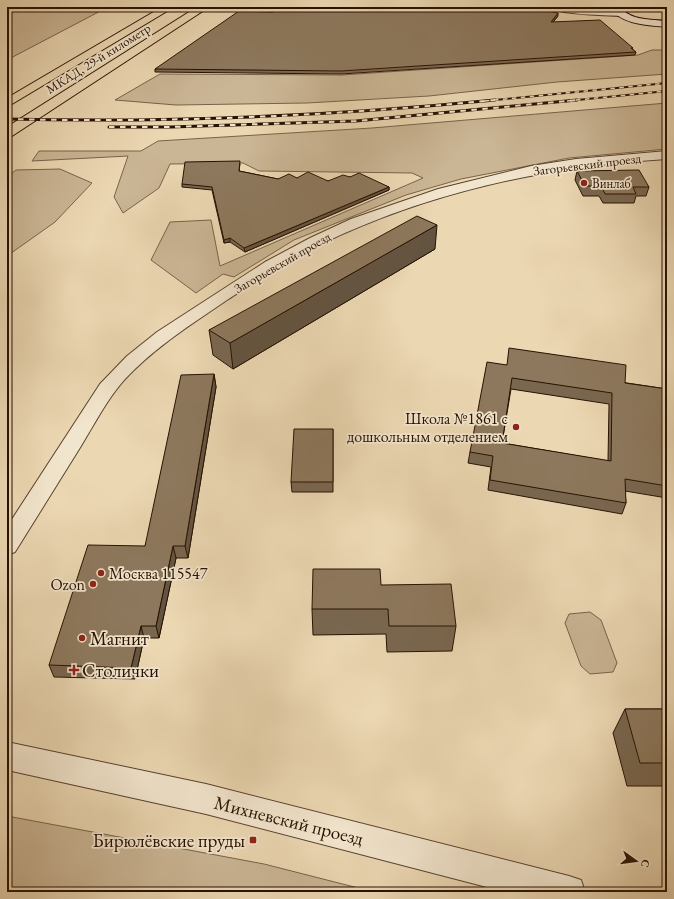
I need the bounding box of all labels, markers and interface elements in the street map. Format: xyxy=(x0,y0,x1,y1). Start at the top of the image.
street label: МКАД, 29-й километр xyxy=(43,19,154,98)
street label: Загорьевский проезд xyxy=(532,149,642,180)
place label: Винлаб xyxy=(592,175,631,192)
marker: Винлаб xyxy=(579,178,589,188)
street label: Загорьевский проезд xyxy=(231,228,334,297)
place label: Школа №1861 с дошкольным отделением xyxy=(347,408,508,447)
marker: Школа №1861 с дошкольным отделением xyxy=(511,422,521,432)
place label: Москва 115547 xyxy=(109,563,208,584)
marker: Москва 115547 xyxy=(96,568,106,578)
place label: Ozon xyxy=(50,574,86,595)
marker: Ozon xyxy=(88,579,98,589)
place label: Магнит xyxy=(90,626,149,651)
marker: Магнит xyxy=(77,633,87,643)
place label: Столички xyxy=(82,658,159,683)
marker: Столички xyxy=(69,665,79,675)
street label: Михневский проезд xyxy=(212,790,366,851)
place label: Бирюлёвские пруды xyxy=(92,828,245,853)
marker: Бирюлёвские пруды xyxy=(248,835,258,845)
north arrow xyxy=(616,841,656,881)
text: С xyxy=(638,858,653,869)

